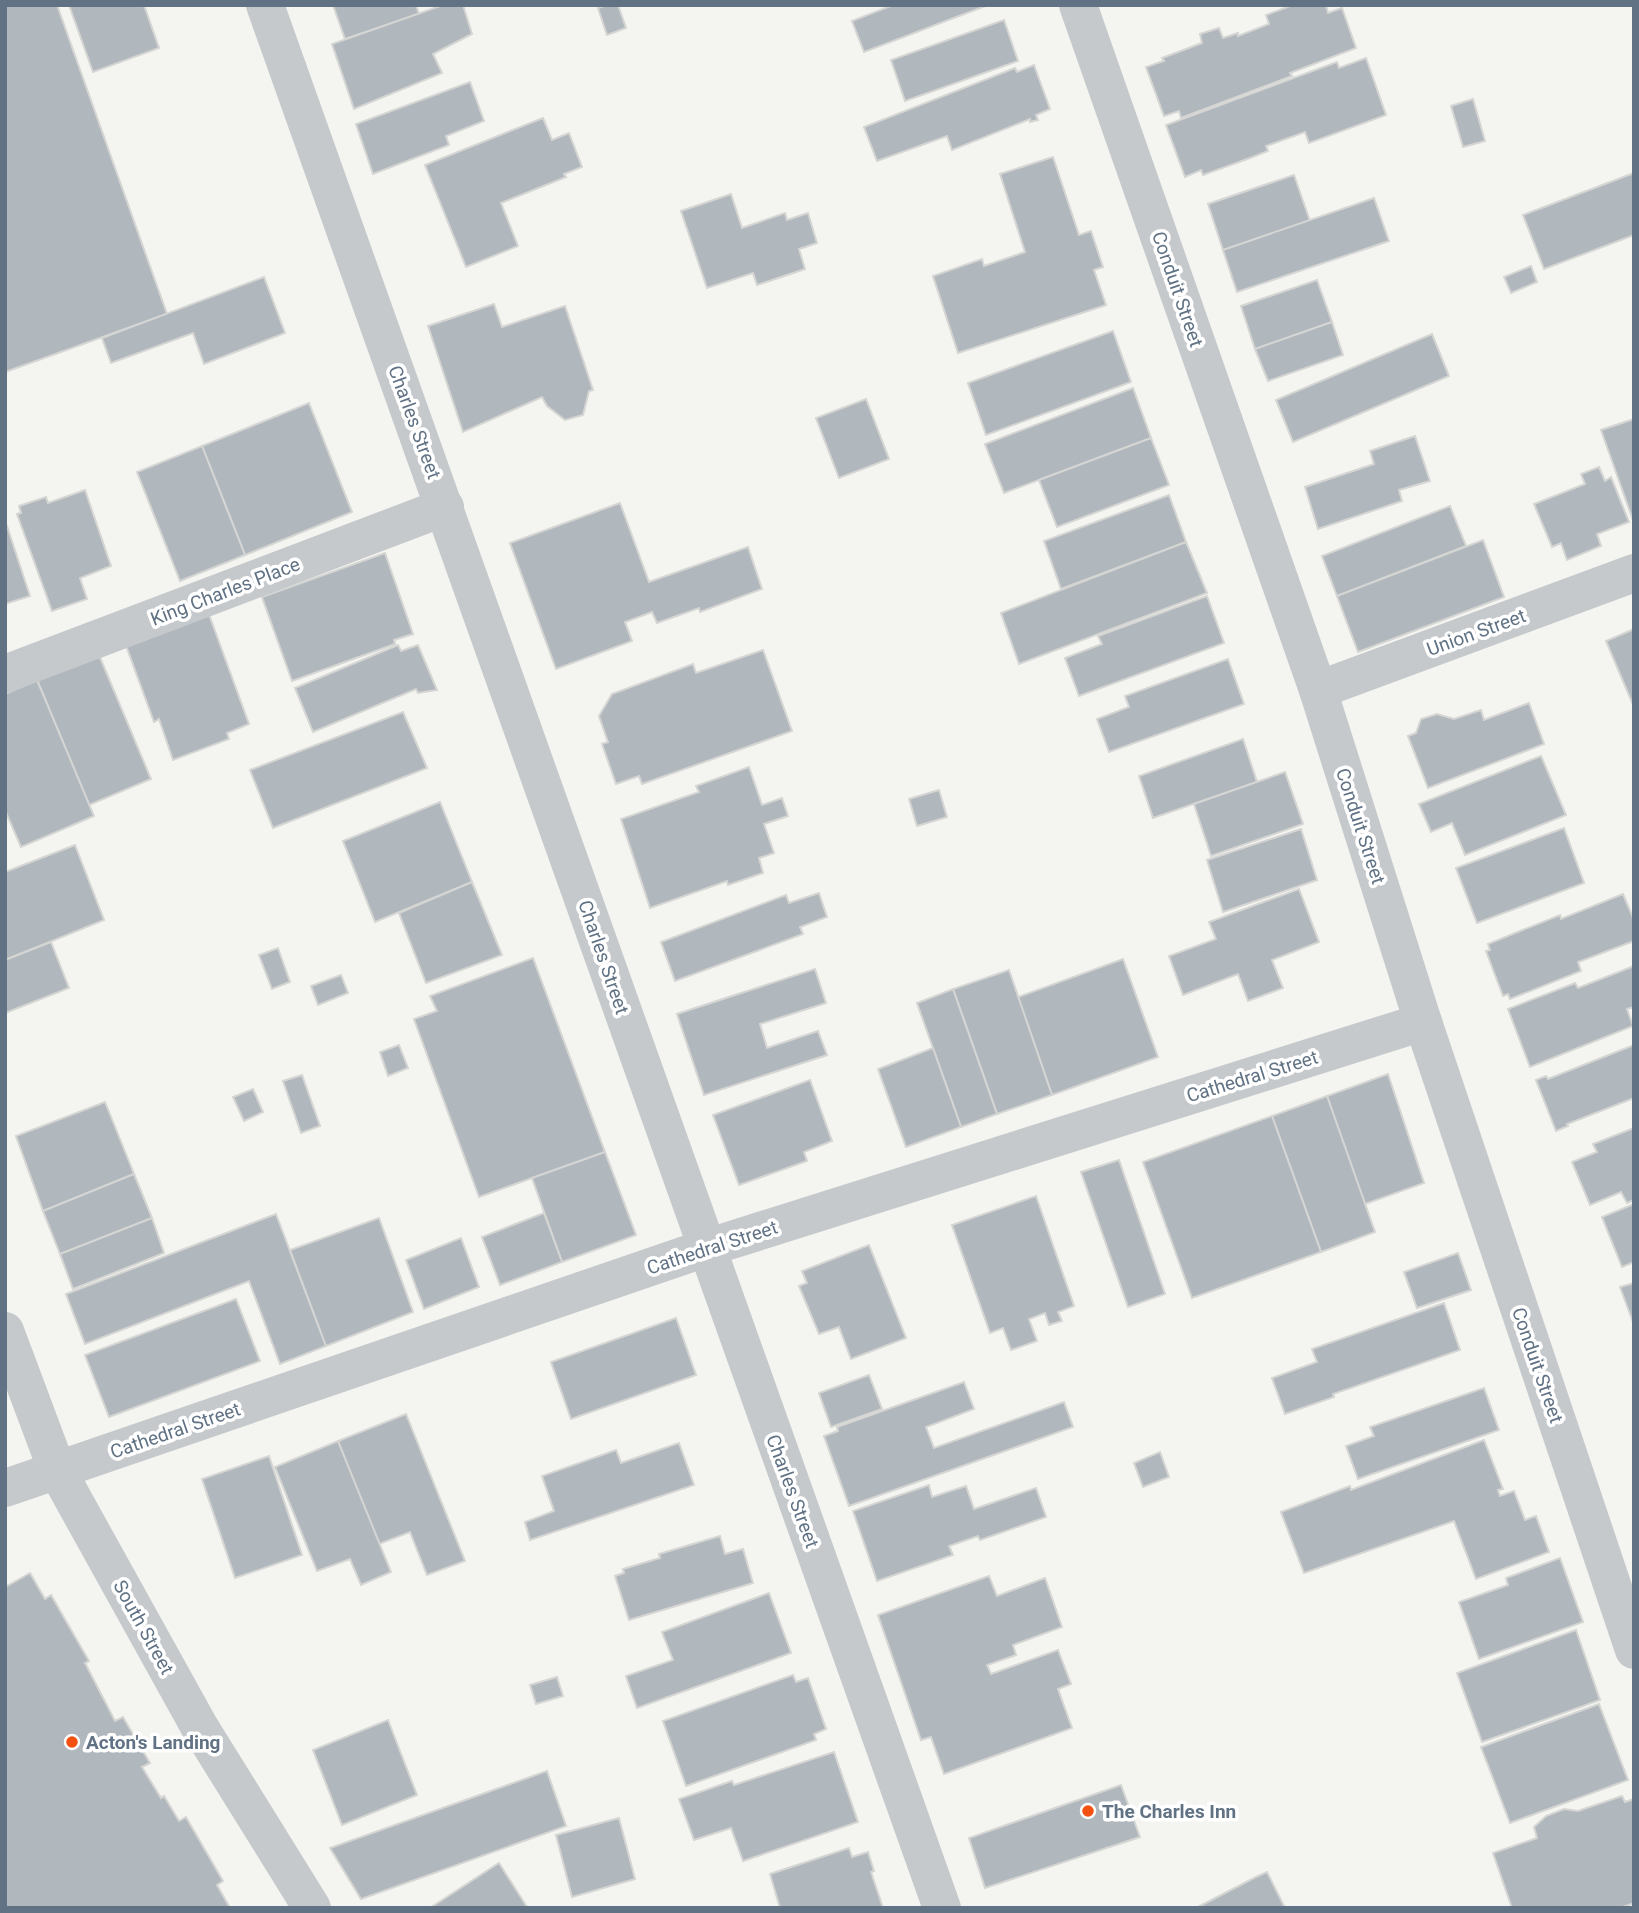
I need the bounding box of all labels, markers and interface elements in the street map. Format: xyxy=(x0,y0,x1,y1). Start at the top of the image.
street label: Conduit Street xyxy=(1147,228,1208,350)
street label: Charles Street xyxy=(383,362,446,482)
street label: King Charles Place xyxy=(147,552,303,631)
street label: Union Street xyxy=(1424,604,1529,661)
street label: Conduit Street xyxy=(1331,765,1390,887)
street label: Charles Street xyxy=(573,897,634,1017)
street label: Cathedral Street xyxy=(1184,1046,1321,1107)
street label: Cathedral Street xyxy=(644,1216,780,1279)
street label: Conduit Street xyxy=(1507,1304,1568,1426)
street label: Cathedral Street xyxy=(107,1397,243,1463)
street label: Charles Street xyxy=(761,1431,824,1551)
street label: South Street xyxy=(108,1576,179,1678)
place label: Acton's Landing xyxy=(86,1731,220,1754)
marker: Acton's Landing xyxy=(64,1734,80,1750)
place label: The Charles Inn xyxy=(1102,1800,1236,1823)
marker: The Charles Inn xyxy=(1080,1803,1096,1819)

